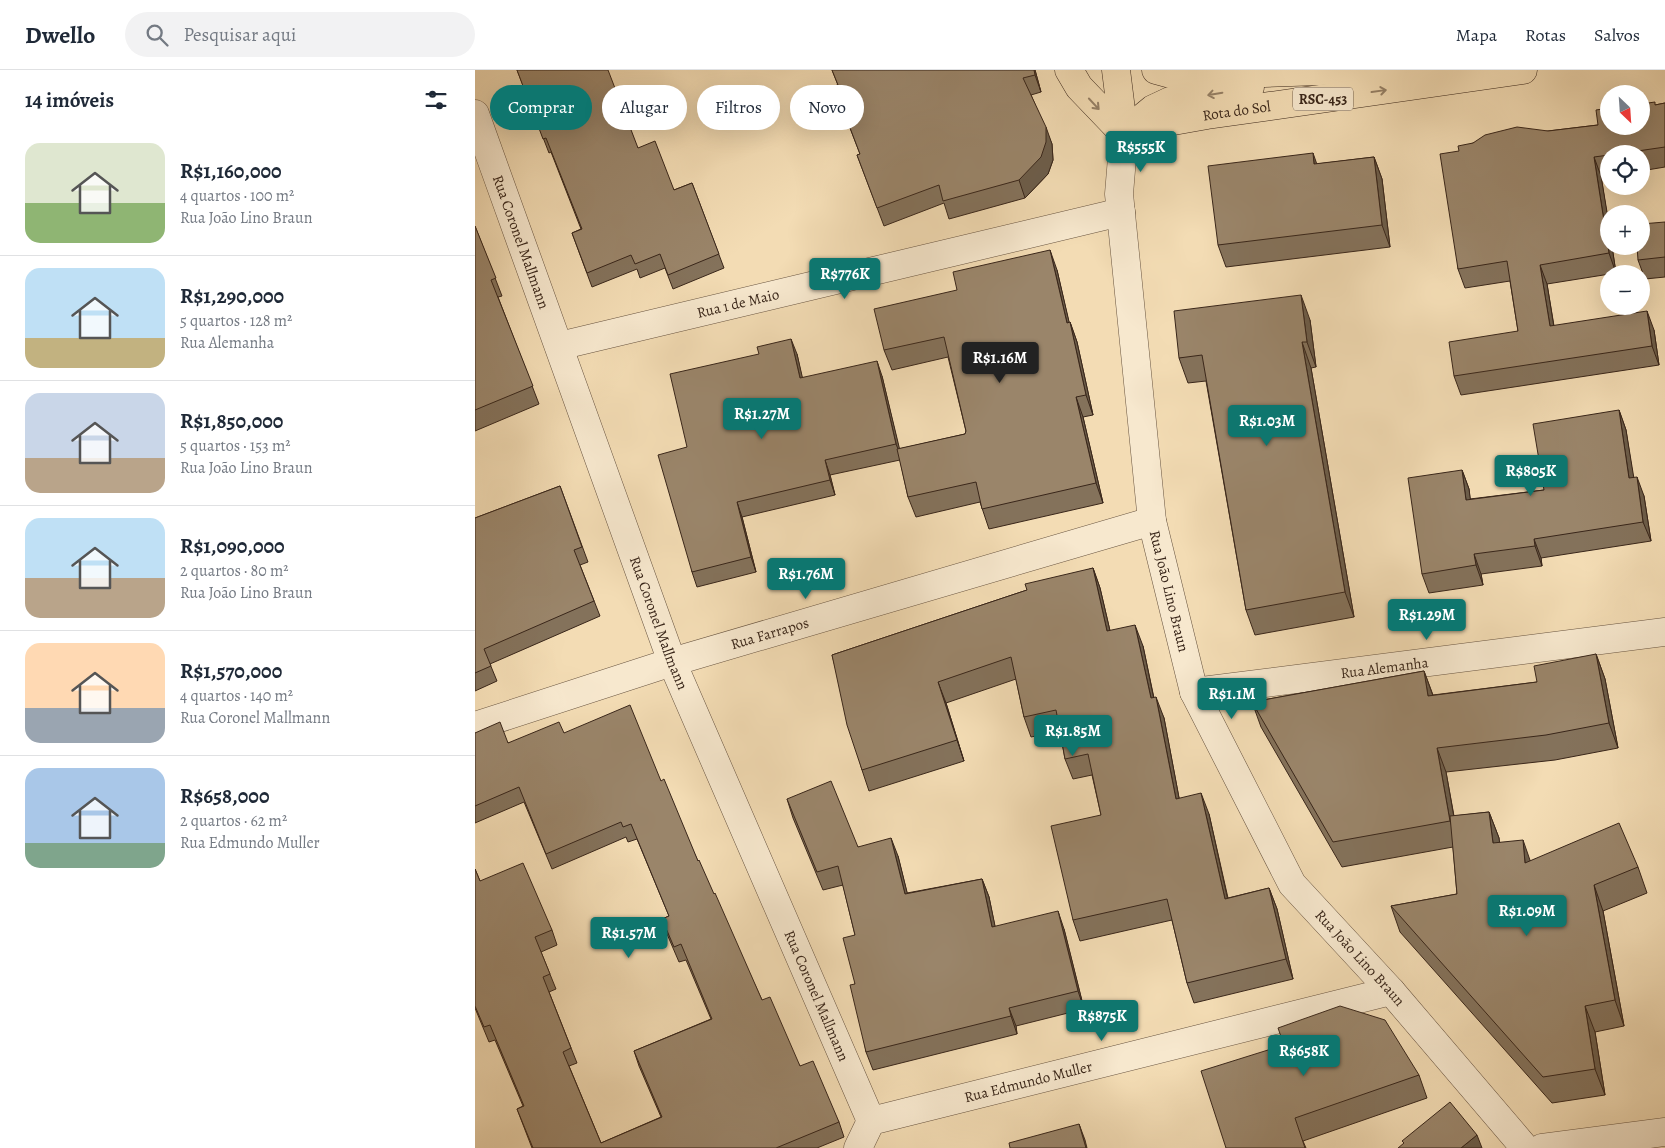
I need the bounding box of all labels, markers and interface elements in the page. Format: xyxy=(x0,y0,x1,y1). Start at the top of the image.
search box xyxy=(125,12,475,57)
text: Dwello xyxy=(25,19,95,51)
icon: search xyxy=(143,21,171,49)
text: Pesquisar aqui xyxy=(183,22,296,48)
text: Mapa xyxy=(1456,23,1497,47)
text: Rotas xyxy=(1525,23,1566,47)
text: Salvos xyxy=(1594,23,1640,47)
chip: Comprar xyxy=(490,85,592,130)
chip: Alugar xyxy=(602,85,687,130)
chip: Filtros xyxy=(697,85,780,130)
chip: Novo xyxy=(790,85,864,130)
north arrow xyxy=(1600,85,1650,135)
map controls xyxy=(1600,85,1650,315)
text: 14 imóveis xyxy=(25,86,114,114)
icon: filters xyxy=(422,86,450,114)
one-way arrow xyxy=(1370,86,1386,96)
road number: RSC-453 xyxy=(1293,88,1353,110)
one-way arrow xyxy=(1208,89,1224,99)
street label: Rota do Sol xyxy=(1201,96,1272,126)
one-way arrow xyxy=(1088,97,1100,110)
pin: R$555K xyxy=(1100,131,1182,173)
text: R$555K xyxy=(1117,136,1165,158)
button: locate xyxy=(1600,145,1650,195)
text: R$1,160,000 xyxy=(180,157,282,185)
icon: home xyxy=(65,163,125,223)
street label: Rua Coronel Mallmann xyxy=(488,172,554,312)
text: 4 quartos · 100 m² xyxy=(180,185,294,207)
button: + xyxy=(1600,205,1650,255)
text: Rua João Lino Braun xyxy=(180,207,313,229)
pin: R$776K xyxy=(804,258,886,300)
text: R$776K xyxy=(820,263,870,285)
button: − xyxy=(1600,265,1650,315)
text: R$1,290,000 xyxy=(180,282,284,310)
street label: Rua 1 de Maio xyxy=(695,284,781,323)
icon: home xyxy=(65,288,125,348)
text: 5 quartos · 128 m² xyxy=(180,310,292,332)
text: Rua Alemanha xyxy=(180,332,274,354)
pin: R$1.16M xyxy=(954,342,1046,384)
text: R$1.16M xyxy=(973,347,1027,369)
pin: R$1.27M xyxy=(716,398,808,440)
text: R$1.27M xyxy=(734,403,790,425)
pin: R$1.03M xyxy=(1221,404,1313,447)
text: R$1,850,000 xyxy=(180,407,283,435)
text: R$1.03M xyxy=(1239,410,1295,432)
icon: home xyxy=(65,413,125,473)
text: 5 quartos · 153 m² xyxy=(180,435,290,457)
pin: R$805K xyxy=(1490,454,1572,497)
text: Rua João Lino Braun xyxy=(180,457,313,479)
text: R$805K xyxy=(1506,460,1556,482)
street label: Rua João Lino Braun xyxy=(1145,528,1194,654)
text: R$1,090,000 xyxy=(180,532,285,560)
icon: home xyxy=(65,538,125,598)
street label: Rua Coronel Mallmann xyxy=(625,553,693,693)
pin: R$1.76M xyxy=(760,558,852,600)
text: 2 quartos · 80 m² xyxy=(180,560,288,582)
text: R$1.76M xyxy=(778,563,834,585)
text: Rua João Lino Braun xyxy=(180,582,313,604)
pin: R$1.29M xyxy=(1381,598,1473,641)
text: R$1.29M xyxy=(1399,604,1455,626)
street label: Rua Farrapos xyxy=(728,612,811,654)
street label: Rua Alemanha xyxy=(1339,652,1430,683)
text: R$1,570,000 xyxy=(180,657,282,685)
icon: home xyxy=(65,663,125,723)
pin: R$1.1M xyxy=(1191,678,1273,720)
text: R$1.1M xyxy=(1208,683,1256,705)
text: 4 quartos · 140 m² xyxy=(180,685,293,707)
text: Rua Coronel Mallmann xyxy=(180,707,330,729)
pin: R$1.85M xyxy=(1027,714,1119,757)
text: R$1.85M xyxy=(1045,720,1101,742)
text: R$658,000 xyxy=(180,782,269,810)
icon: home xyxy=(65,788,125,848)
text: 2 quartos · 62 m² xyxy=(180,810,287,832)
text: Rua Edmundo Muller xyxy=(180,832,320,854)
pin: R$1.09M xyxy=(1481,894,1573,937)
text: R$1.09M xyxy=(1499,900,1555,922)
street label: Rua João Lino Braun xyxy=(1311,905,1410,1010)
pin: R$1.57M xyxy=(583,916,675,959)
text: R$1.57M xyxy=(602,922,656,944)
street label: Rua Coronel Mallmann xyxy=(779,927,854,1064)
pin: R$875K xyxy=(1061,1000,1143,1042)
text: R$875K xyxy=(1077,1005,1127,1027)
pin: R$658K xyxy=(1263,1034,1345,1077)
text: R$658K xyxy=(1279,1040,1329,1062)
street label: Rua Edmundo Muller xyxy=(962,1056,1094,1107)

